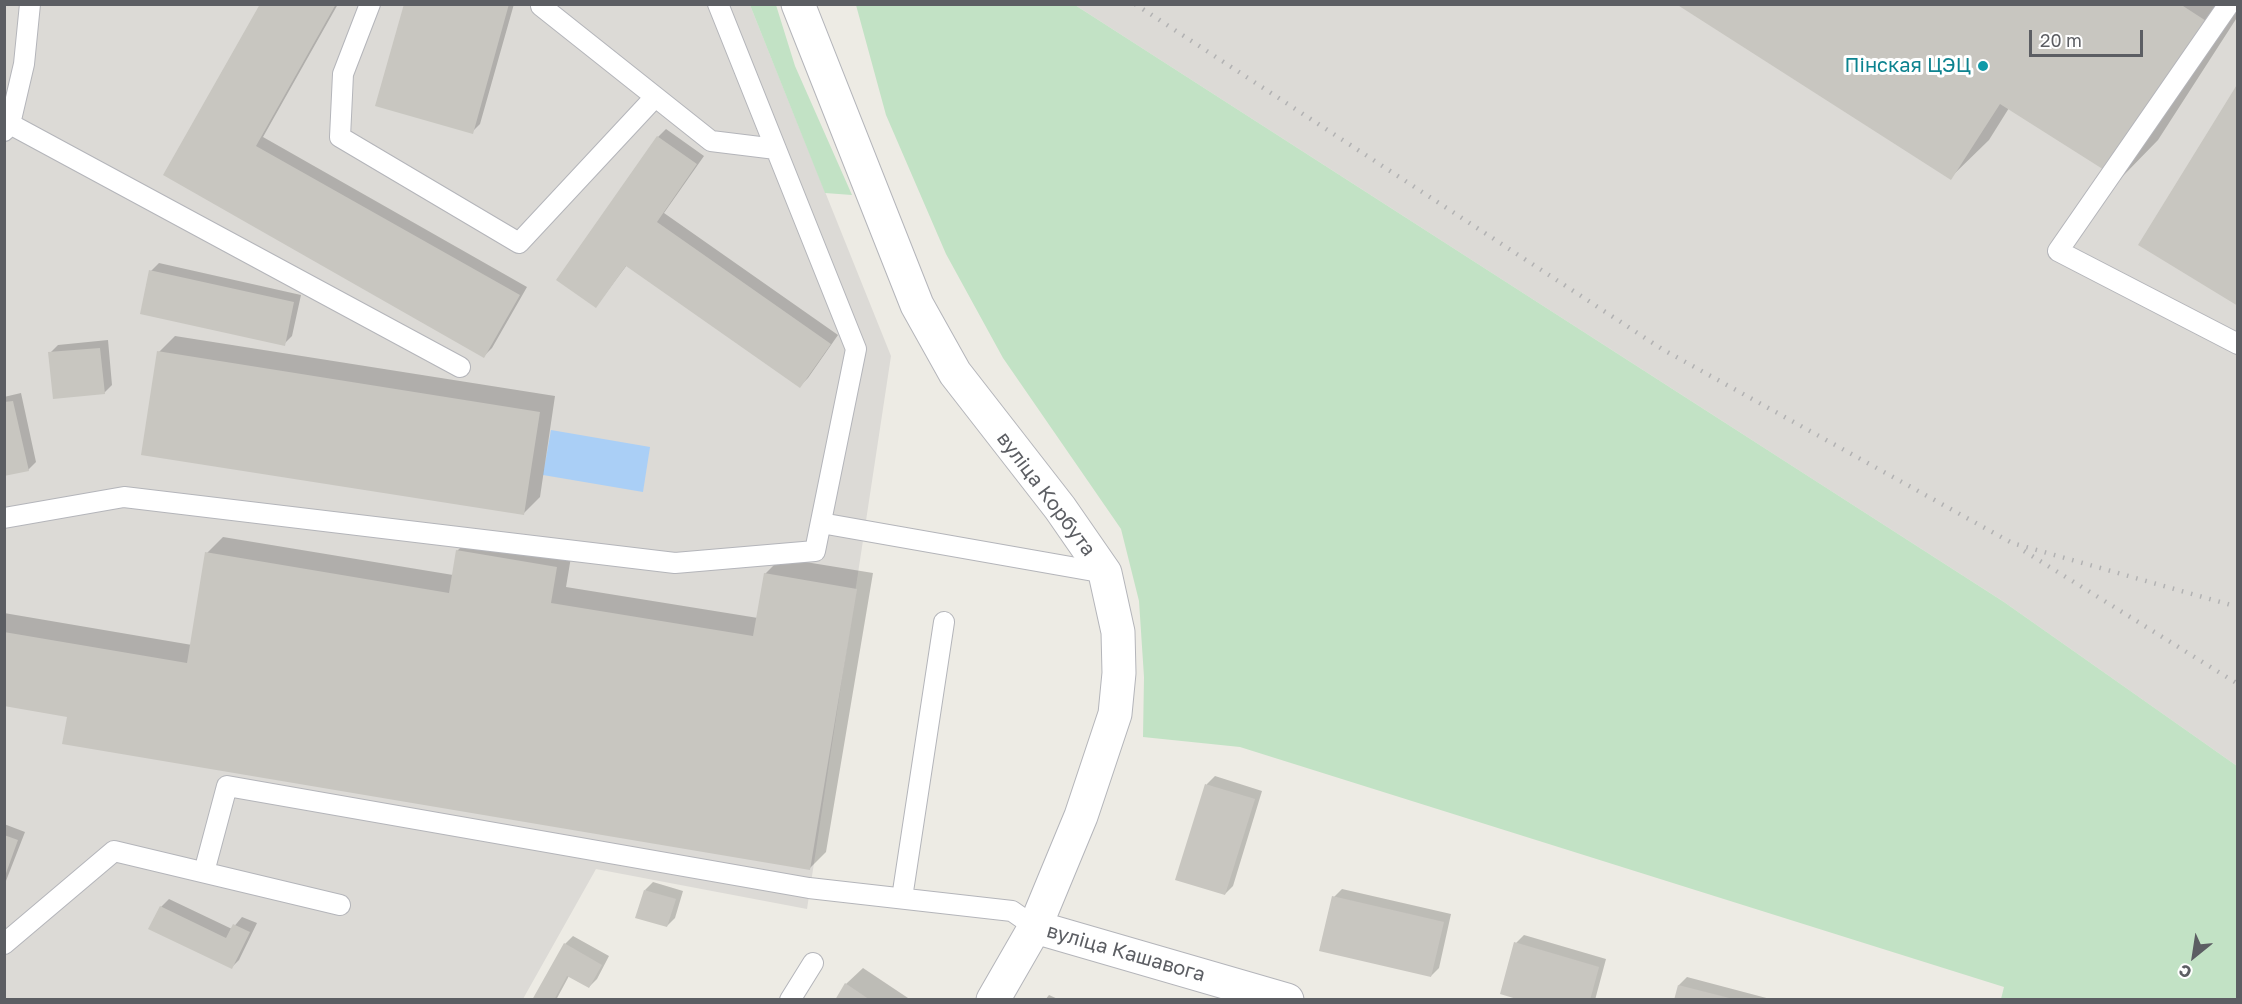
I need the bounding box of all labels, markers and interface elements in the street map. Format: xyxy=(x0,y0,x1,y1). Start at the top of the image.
scale bar xyxy=(2032,18,2146,56)
text: 20 m xyxy=(2040,29,2082,51)
place label: Пінская ЦЭЦ xyxy=(1845,54,1971,78)
marker: Пінская ЦЭЦ xyxy=(1976,59,1990,73)
street label: вуліца Корбута xyxy=(991,427,1101,561)
street label: вуліца Кашавога xyxy=(1044,919,1208,987)
north arrow xyxy=(2164,926,2224,986)
text: С xyxy=(2175,960,2195,983)

